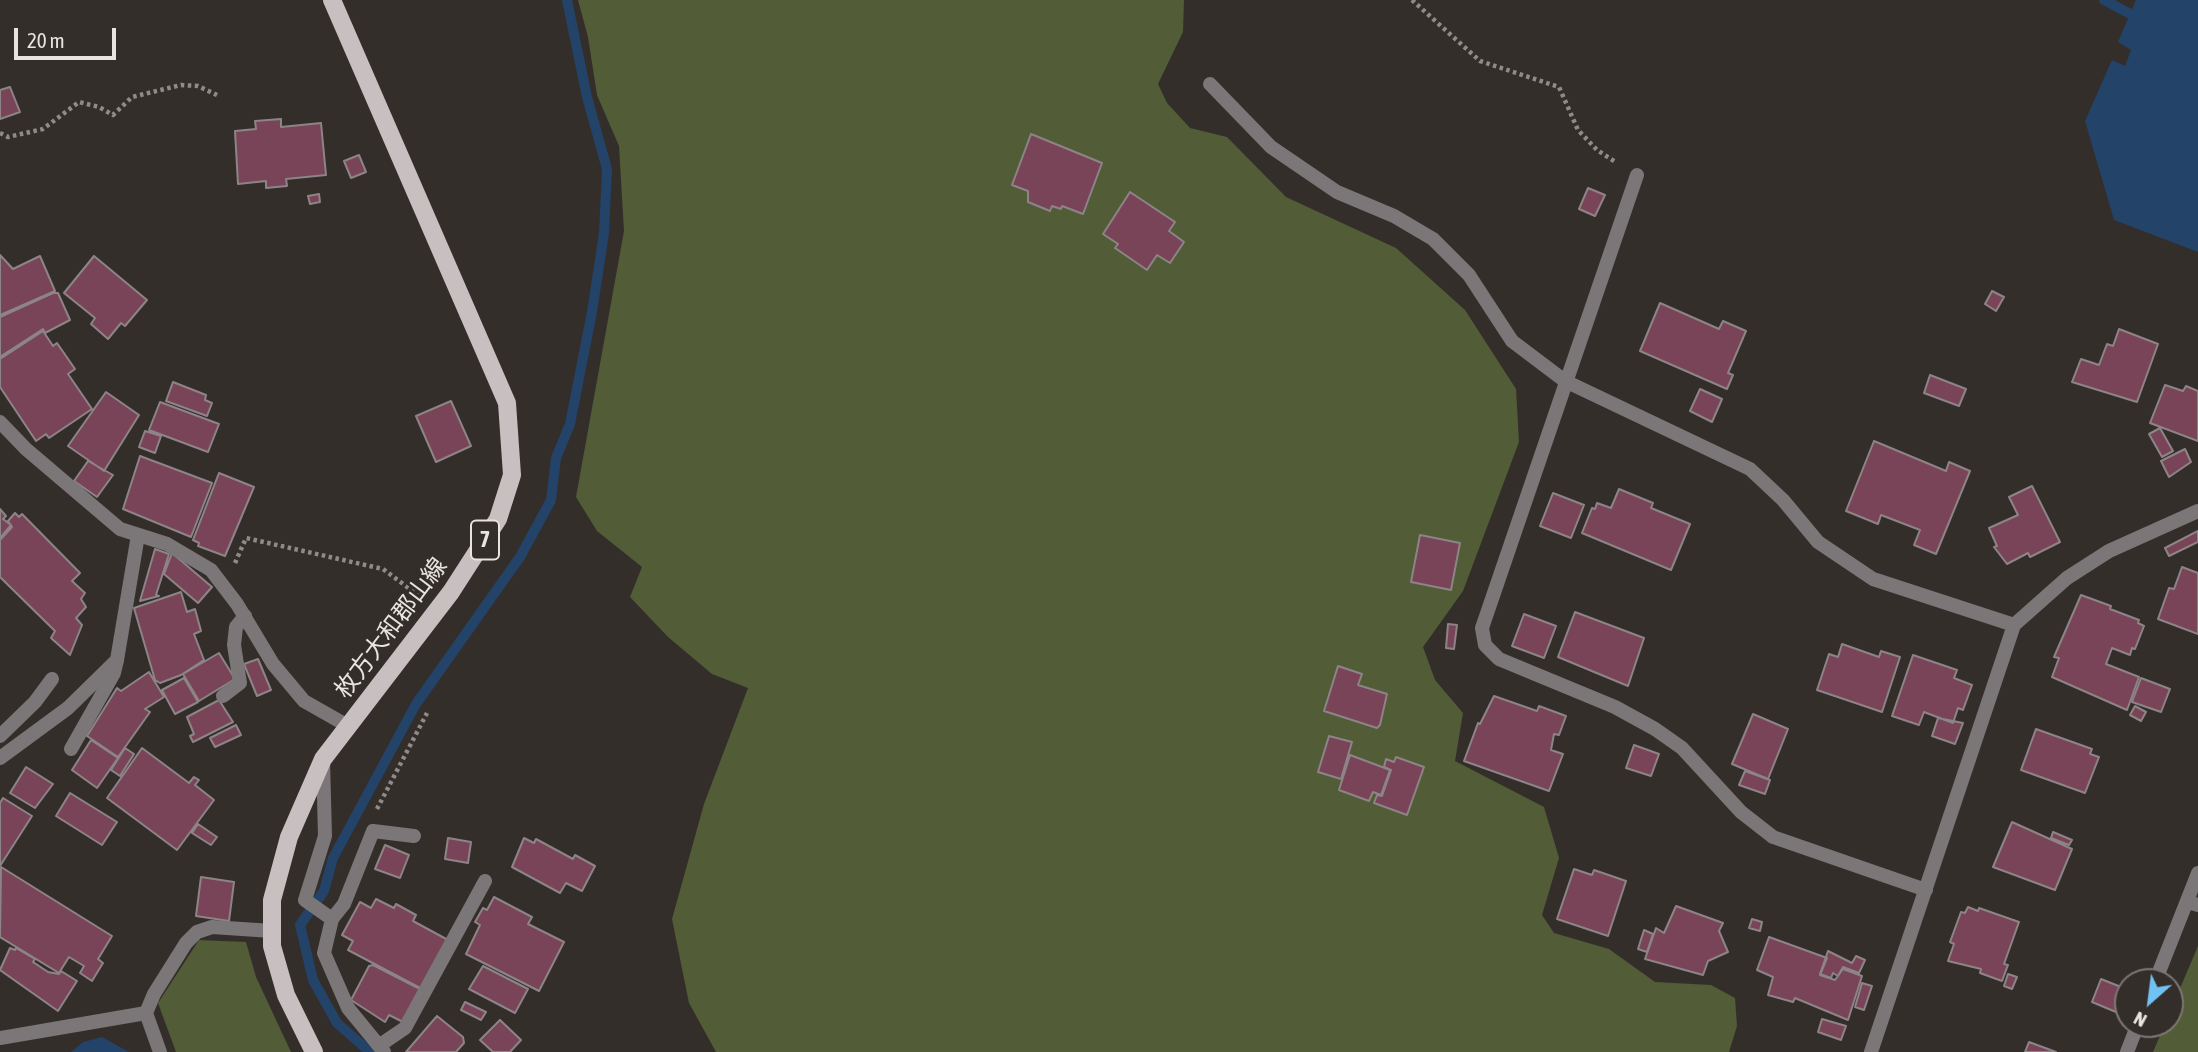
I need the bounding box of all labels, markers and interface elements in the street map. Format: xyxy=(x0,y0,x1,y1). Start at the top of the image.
scale bar xyxy=(18,14,119,58)
text: 20 m xyxy=(27,28,65,52)
road number: 7 xyxy=(471,520,499,560)
street label: 枚方大和郡山線 xyxy=(329,552,453,704)
north arrow xyxy=(2114,968,2184,1038)
text: N xyxy=(2130,1007,2150,1032)

